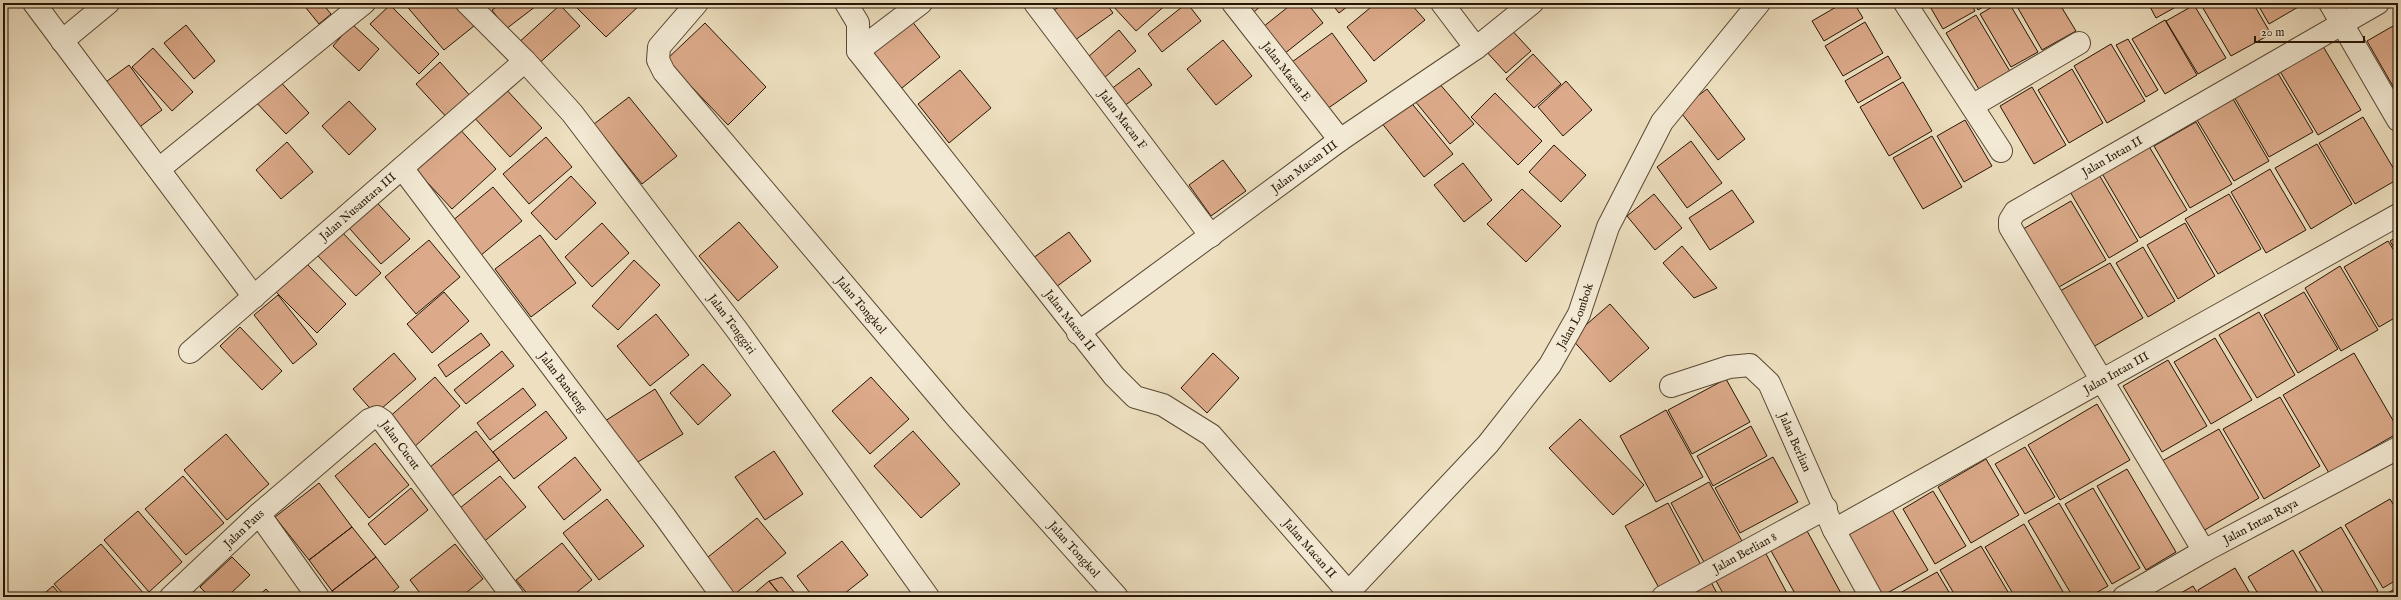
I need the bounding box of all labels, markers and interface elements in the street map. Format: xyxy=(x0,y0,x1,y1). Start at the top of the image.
scale bar xyxy=(2255,18,2364,44)
text: 20 m xyxy=(2261,25,2284,40)
street label: Jalan Macan E xyxy=(1257,37,1314,104)
street label: Jalan Macan F xyxy=(1094,85,1151,153)
street label: Jalan Intan II xyxy=(2077,133,2145,181)
street label: Jalan Macan III xyxy=(1267,137,1340,198)
street label: Jalan Nusantara III xyxy=(315,169,399,246)
street label: Jalan Tongkol xyxy=(831,272,890,337)
street label: Jalan Lombok xyxy=(1552,280,1596,354)
street label: Jalan Macan II xyxy=(1039,285,1099,354)
street label: Jalan Tenggiri xyxy=(703,290,759,357)
street label: Jalan Bandeng xyxy=(534,347,591,415)
street label: Jalan Intan III xyxy=(2079,348,2151,399)
street label: Jalan Berlian xyxy=(1774,408,1815,475)
street label: Jalan Cucut xyxy=(375,416,424,472)
street label: Jalan Intan Raya xyxy=(2219,495,2301,549)
street label: Jalan Paus xyxy=(219,506,267,553)
street label: Jalan Macan II xyxy=(1278,514,1340,581)
street label: Jalan Tongkol xyxy=(1043,517,1104,581)
street label: Jalan Berlian 8 xyxy=(1708,529,1779,578)

